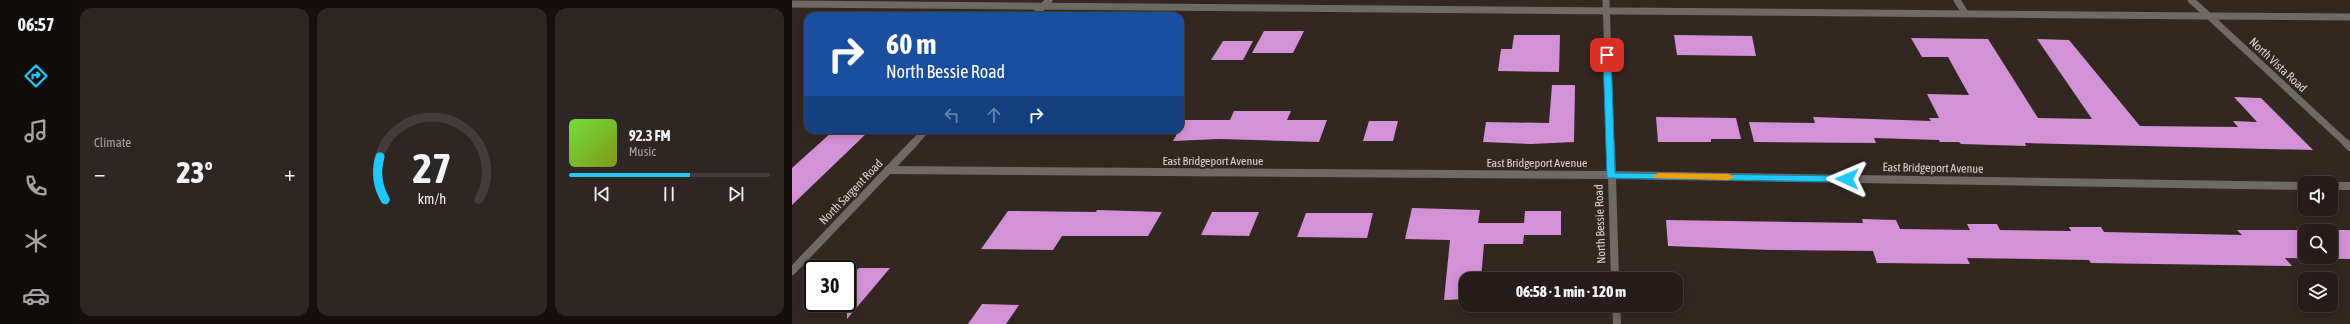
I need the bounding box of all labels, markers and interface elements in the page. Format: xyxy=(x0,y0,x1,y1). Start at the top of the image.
text: 06:57 xyxy=(17,14,55,35)
icon: right xyxy=(820,28,872,80)
text: 60 m xyxy=(886,28,936,60)
street label: North Vista Road xyxy=(2246,35,2310,95)
pin xyxy=(1590,38,1624,72)
icon: arrive xyxy=(1596,44,1618,66)
text: North Bessie Road xyxy=(886,61,1005,82)
icon: directions xyxy=(22,62,50,90)
icon: left xyxy=(941,104,963,126)
icon: ahead xyxy=(983,104,1005,126)
icon: right xyxy=(1025,104,1047,126)
icon: music xyxy=(22,117,50,145)
text: 92.3 FM xyxy=(629,127,671,144)
text: Climate xyxy=(94,135,131,150)
text: 27 xyxy=(412,144,452,192)
text: Music xyxy=(629,144,656,159)
street label: East Bridgeport Avenue xyxy=(1162,154,1264,168)
text: 23° xyxy=(176,155,213,189)
street label: East Bridgeport Avenue xyxy=(1486,156,1588,170)
street label: North Sargent Road xyxy=(816,157,886,227)
position arrow xyxy=(1826,158,1868,200)
text: − xyxy=(94,160,105,186)
text: + xyxy=(284,160,295,186)
street label: East Bridgeport Avenue xyxy=(1882,160,1984,176)
icon: phone xyxy=(22,172,50,200)
map controls xyxy=(2298,176,2338,312)
button: sound xyxy=(2298,176,2338,216)
icon: previous xyxy=(591,183,613,205)
icon: pause xyxy=(658,183,680,205)
icon: next xyxy=(725,183,747,205)
street label: North Bessie Road xyxy=(1592,184,1608,264)
text: km/h xyxy=(418,191,446,207)
button: search xyxy=(2298,224,2338,264)
icon: climate xyxy=(22,227,50,255)
speed limit sign: 30 xyxy=(804,260,856,312)
button: layers xyxy=(2298,272,2338,312)
icon: car xyxy=(22,282,50,310)
text: 06:58 · 1 min · 120 m xyxy=(1516,283,1626,300)

